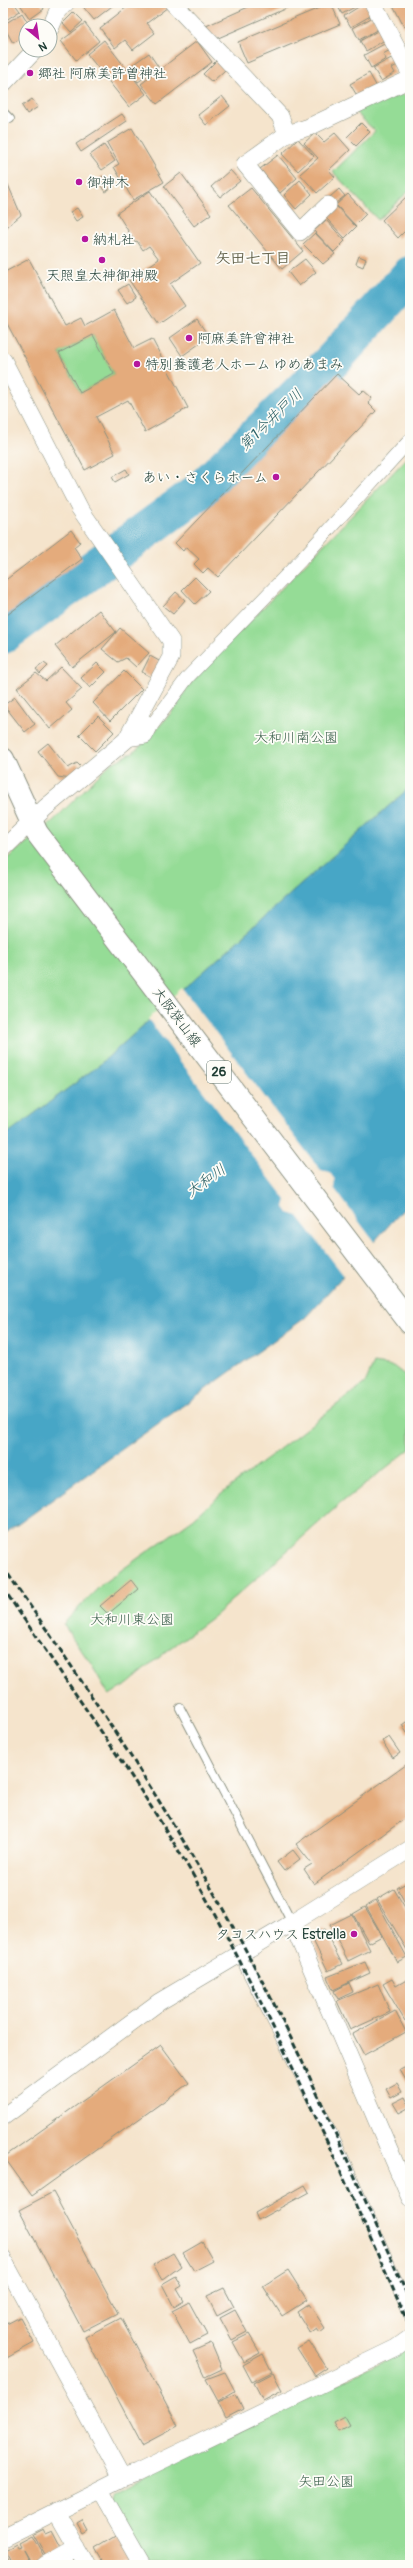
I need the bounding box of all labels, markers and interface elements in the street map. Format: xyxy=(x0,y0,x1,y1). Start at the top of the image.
north arrow xyxy=(18,18,58,58)
text: N xyxy=(36,39,49,54)
place label: 郷社 阿麻美許曽神社 xyxy=(38,65,167,82)
marker: 郷社 阿麻美許曽神社 xyxy=(25,68,35,78)
place label: 御神木 xyxy=(87,174,129,191)
marker: 御神木 xyxy=(74,177,84,187)
place label: 納札社 xyxy=(93,231,135,248)
marker: 納札社 xyxy=(80,234,90,244)
district label: 矢田七丁目 xyxy=(215,249,291,268)
marker: 天照皇太神御神殿 xyxy=(97,255,107,265)
place label: 天照皇太神御神殿 xyxy=(46,267,158,284)
place label: 阿麻美許曾神社 xyxy=(197,330,295,347)
marker: 阿麻美許曾神社 xyxy=(184,333,194,343)
place label: 特別養護老人ホーム ゆめあまみ xyxy=(145,356,343,373)
marker: 特別養護老人ホーム ゆめあまみ xyxy=(132,359,142,369)
water label: 第1今井戸川 xyxy=(235,385,307,455)
place label: あい・さくらホーム xyxy=(143,469,268,486)
marker: あい・さくらホーム xyxy=(271,472,281,482)
park label: 大和川南公園 xyxy=(254,729,338,746)
street label: 大阪狭山線 xyxy=(149,984,205,1050)
road number: 26 xyxy=(207,1061,231,1083)
water label: 大和川 xyxy=(182,1160,230,1202)
park label: 大和川東公園 xyxy=(90,1611,174,1628)
place label: タコスハウス Estrella xyxy=(216,1926,346,1943)
marker: タコスハウス Estrella xyxy=(349,1929,359,1939)
park label: 矢田公園 xyxy=(298,2473,354,2490)

